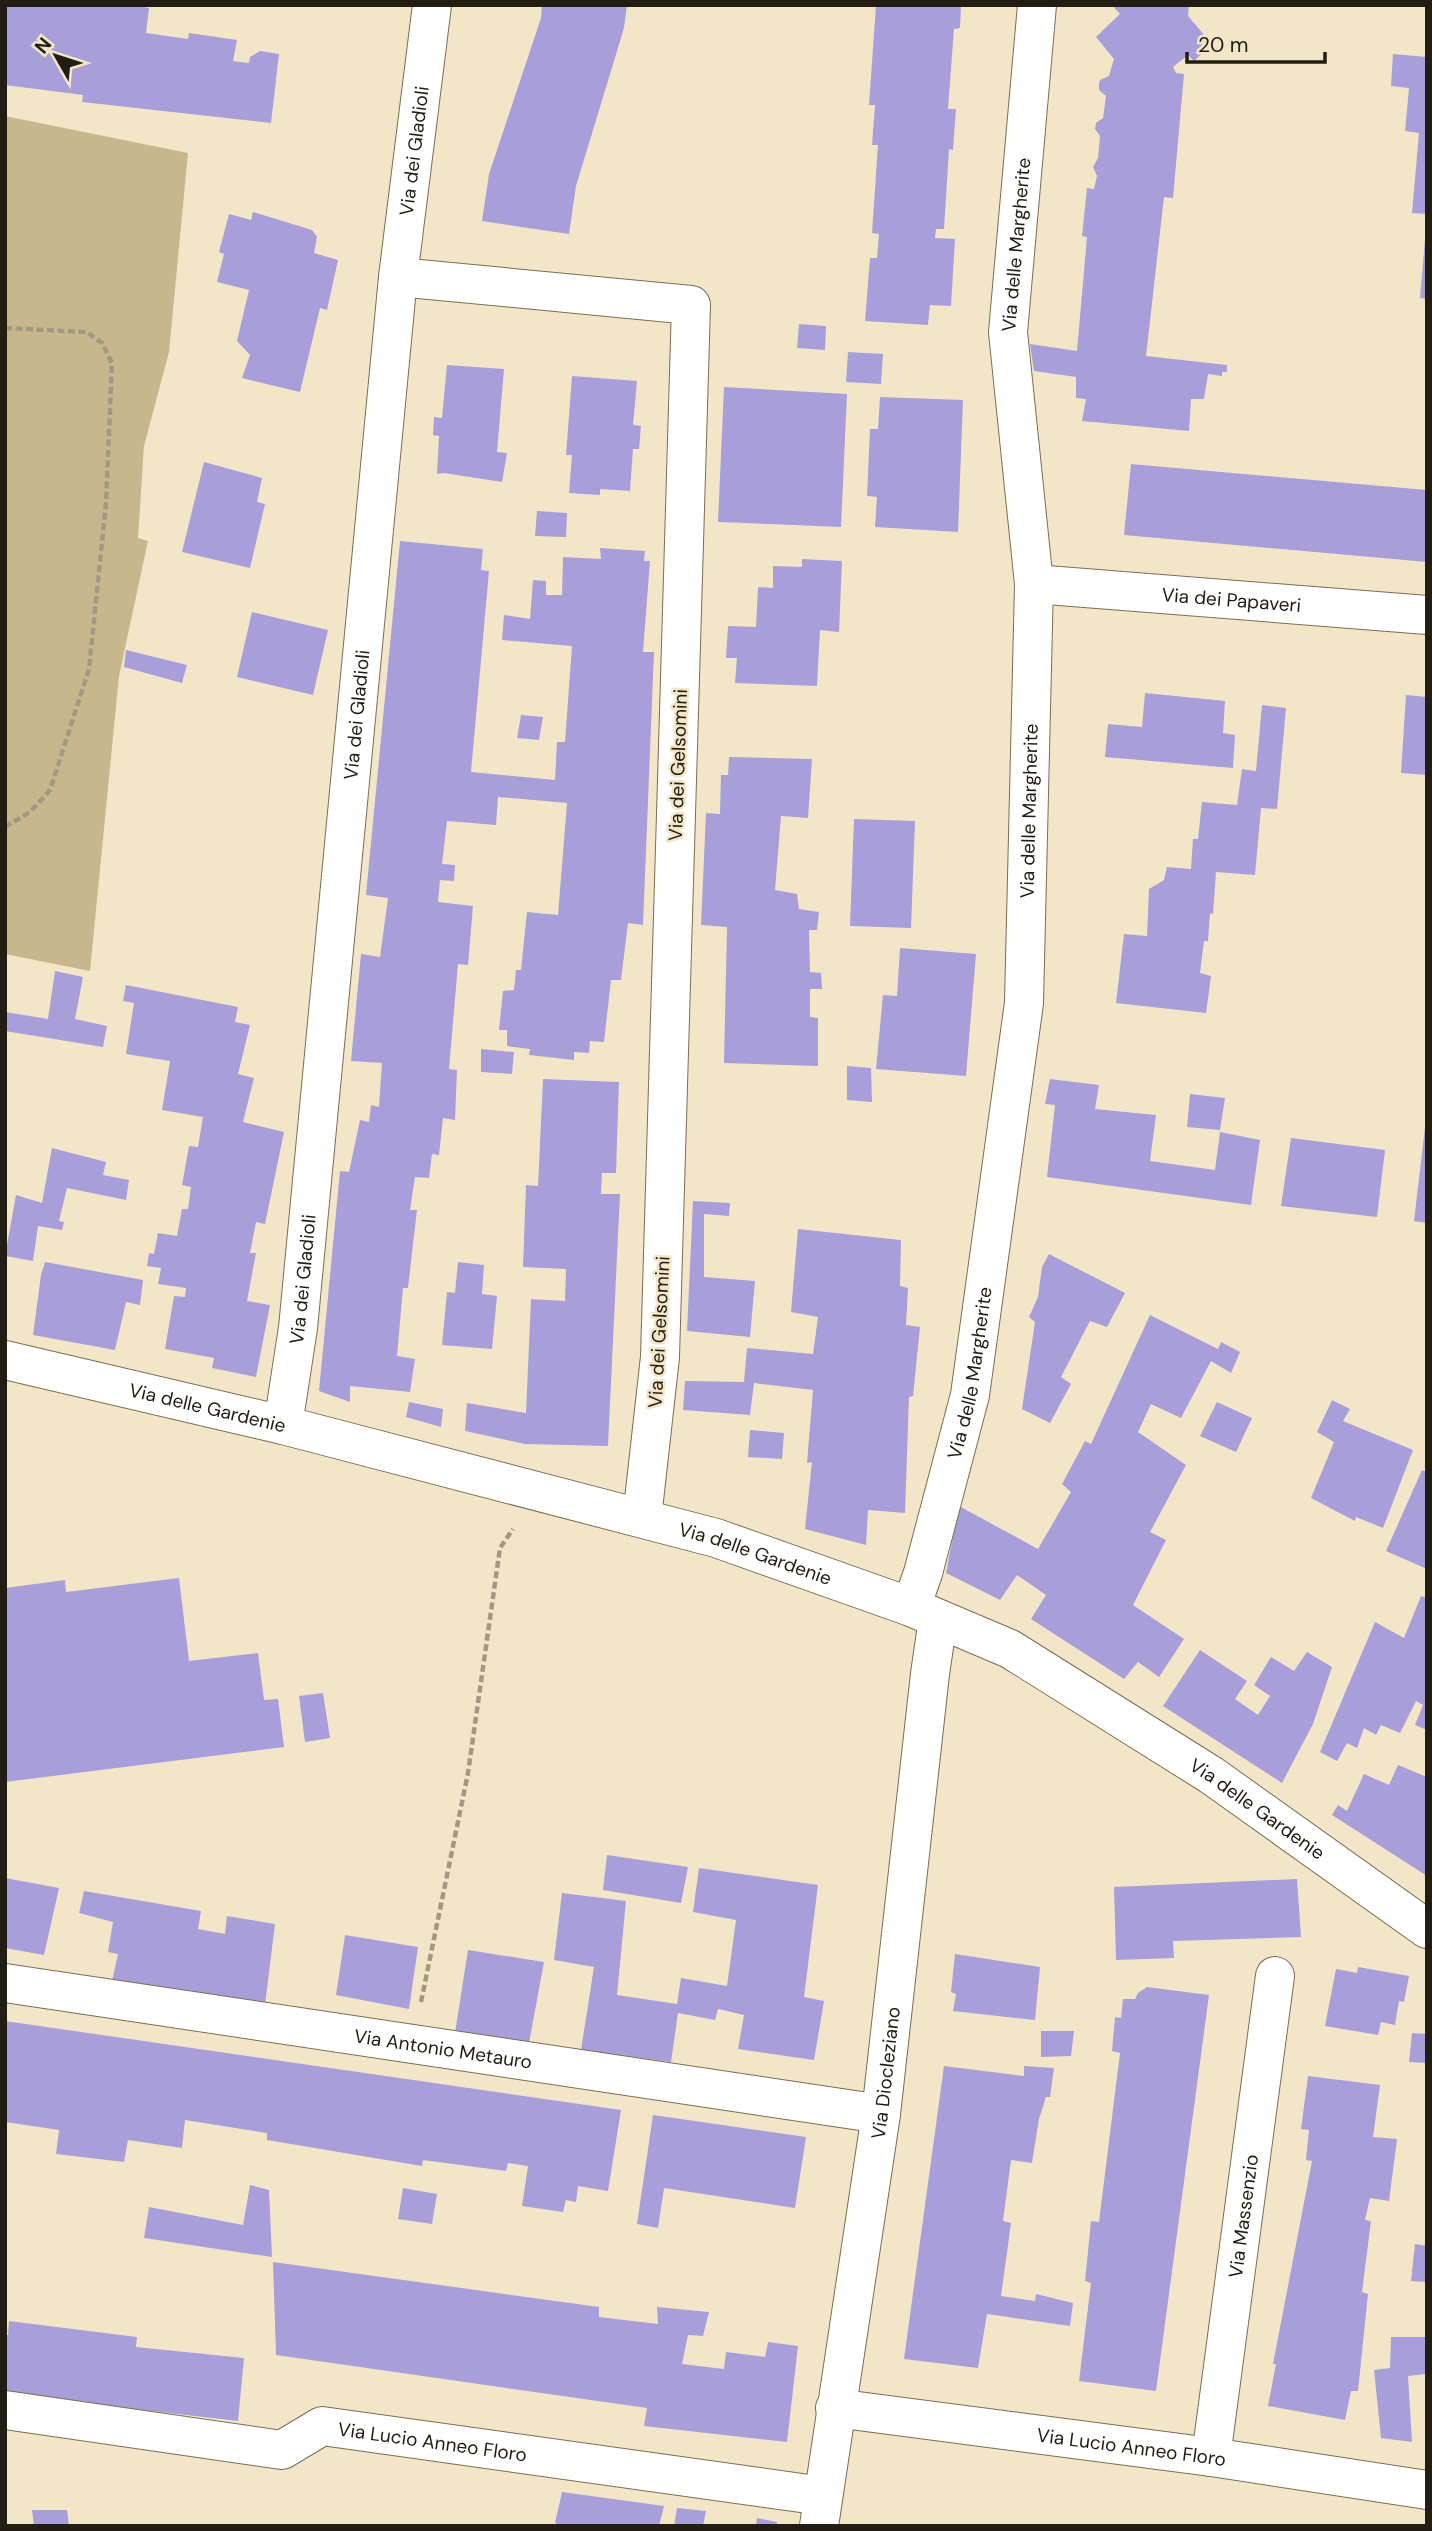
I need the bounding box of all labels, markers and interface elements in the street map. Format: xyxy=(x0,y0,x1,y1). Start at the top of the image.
north arrow xyxy=(21,21,91,91)
scale bar xyxy=(1187,21,1325,65)
text: 20 m xyxy=(1198,31,1249,59)
text: N xyxy=(29,32,57,59)
street label: Via dei Gladioli xyxy=(393,85,434,217)
street label: Via delle Margherite xyxy=(996,156,1036,333)
street label: Via dei Papaveri xyxy=(1161,582,1302,618)
street label: Via dei Gladioli xyxy=(338,649,375,781)
street label: Via dei Gelsomini xyxy=(663,689,693,841)
street label: Via delle Margherite xyxy=(1014,723,1043,899)
street label: Via dei Gladioli xyxy=(283,1213,321,1346)
street label: Via dei Gelsomini xyxy=(643,1255,675,1409)
street label: Via delle Margherite xyxy=(941,1285,997,1462)
street label: Via delle Gardenie xyxy=(127,1377,288,1438)
street label: Via delle Gardenie xyxy=(676,1516,835,1591)
street label: Via delle Gardenie xyxy=(1185,1752,1330,1865)
street label: Via Diocleziano xyxy=(865,2005,905,2141)
street label: Via Antonio Metauro xyxy=(352,2023,534,2074)
street label: Via Massenzio xyxy=(1222,2153,1264,2279)
street label: Via Lucio Anneo Floro xyxy=(336,2416,529,2467)
street label: Via Lucio Anneo Floro xyxy=(1035,2422,1228,2472)

